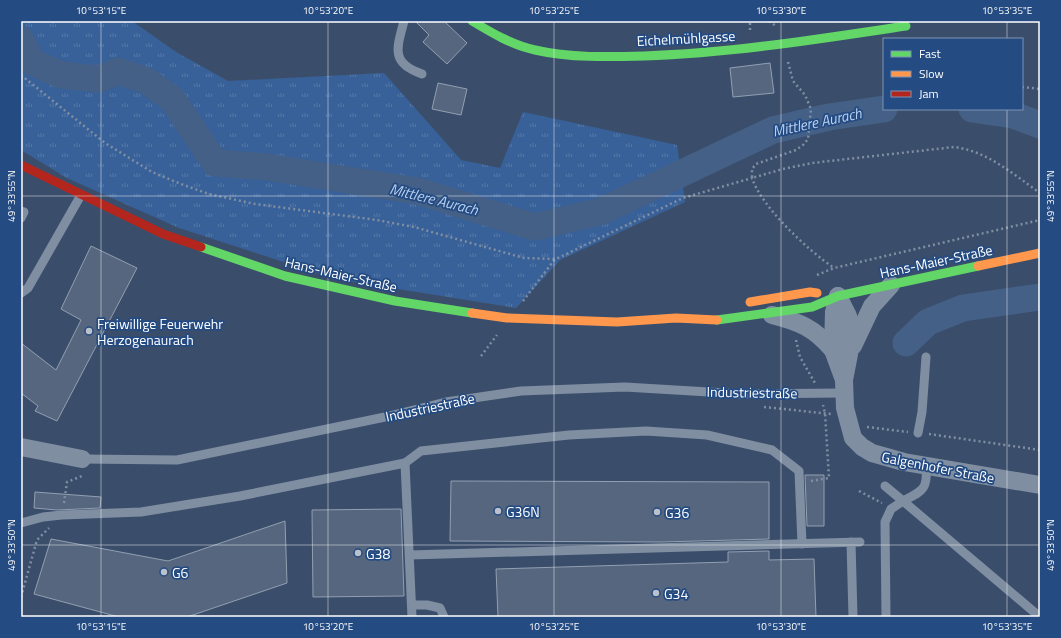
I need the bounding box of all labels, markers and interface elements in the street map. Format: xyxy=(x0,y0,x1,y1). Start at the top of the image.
text: 10°53'15"E xyxy=(76,3,127,18)
text: 10°53'20"E xyxy=(303,3,354,18)
text: 10°53'25"E xyxy=(529,3,580,18)
text: 10°53'30"E xyxy=(756,3,807,18)
text: 10°53'35"E xyxy=(982,3,1033,18)
street label: Eichelmühlgasse xyxy=(636,25,736,51)
legend xyxy=(883,38,1023,110)
text: Fast xyxy=(919,44,942,63)
text: Slow xyxy=(919,64,944,83)
text: Jam xyxy=(919,84,939,103)
water label: Mittlere Aurach xyxy=(770,101,864,143)
text: 49°33'55"N xyxy=(4,170,19,222)
text: 49°33'55"N xyxy=(1043,170,1058,222)
water label: Mittlere Aurach xyxy=(387,177,481,221)
street label: Hans-Maier-Straße xyxy=(878,239,994,283)
street label: Hans-Maier-Straße xyxy=(283,251,399,297)
place label: Freiwillige Feuerwehr Herzogenaurach xyxy=(97,313,223,350)
marker: Freiwillige Feuerwehr Herzogenaurach xyxy=(84,326,94,336)
street label: Industriestraße xyxy=(707,381,797,403)
street label: Industriestraße xyxy=(384,387,476,427)
street label: Galgenhofer Straße xyxy=(880,446,996,488)
place label: G36N xyxy=(506,501,540,522)
place label: G36 xyxy=(665,502,689,523)
marker: G36N xyxy=(493,506,503,516)
marker: G36 xyxy=(652,507,662,517)
text: 49°33'50"N xyxy=(4,519,19,571)
text: 49°33'50"N xyxy=(1043,519,1058,571)
place label: G38 xyxy=(366,543,390,564)
marker: G38 xyxy=(353,548,363,558)
place label: G6 xyxy=(172,562,189,583)
marker: G6 xyxy=(159,567,169,577)
place label: G34 xyxy=(664,583,688,604)
marker: G34 xyxy=(651,588,661,598)
text: 10°53'15"E xyxy=(76,619,127,634)
text: 10°53'20"E xyxy=(303,619,354,634)
text: 10°53'25"E xyxy=(529,619,580,634)
text: 10°53'30"E xyxy=(756,619,807,634)
text: 10°53'35"E xyxy=(982,619,1033,634)

